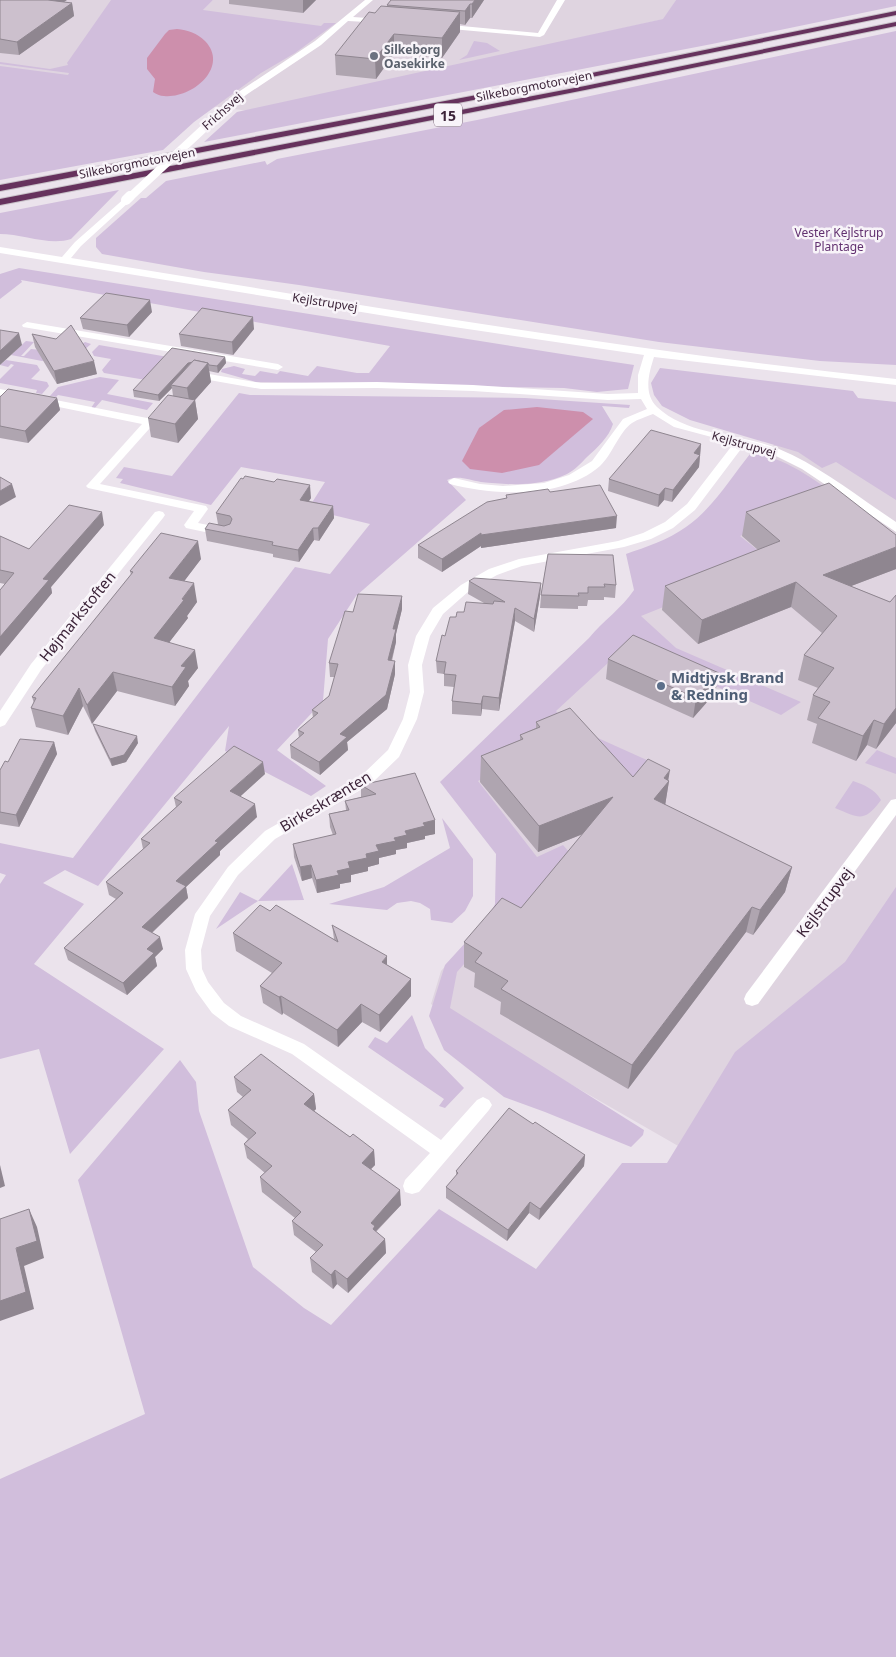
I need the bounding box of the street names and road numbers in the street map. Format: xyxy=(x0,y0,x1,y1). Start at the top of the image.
street label: Silkeborgmotorvejen xyxy=(474,66,594,106)
street label: Frichsvej xyxy=(198,88,246,134)
road number: 15 xyxy=(434,104,462,126)
street label: Silkeborgmotorvejen xyxy=(77,143,197,183)
street label: Kejlstrupvej xyxy=(291,288,359,316)
street label: Kejlstrupvej xyxy=(710,427,778,461)
street label: Højmarkstoften xyxy=(34,567,120,665)
street label: Birkeskrænten xyxy=(276,766,374,836)
street label: Kejlstrupvej xyxy=(791,863,857,941)

